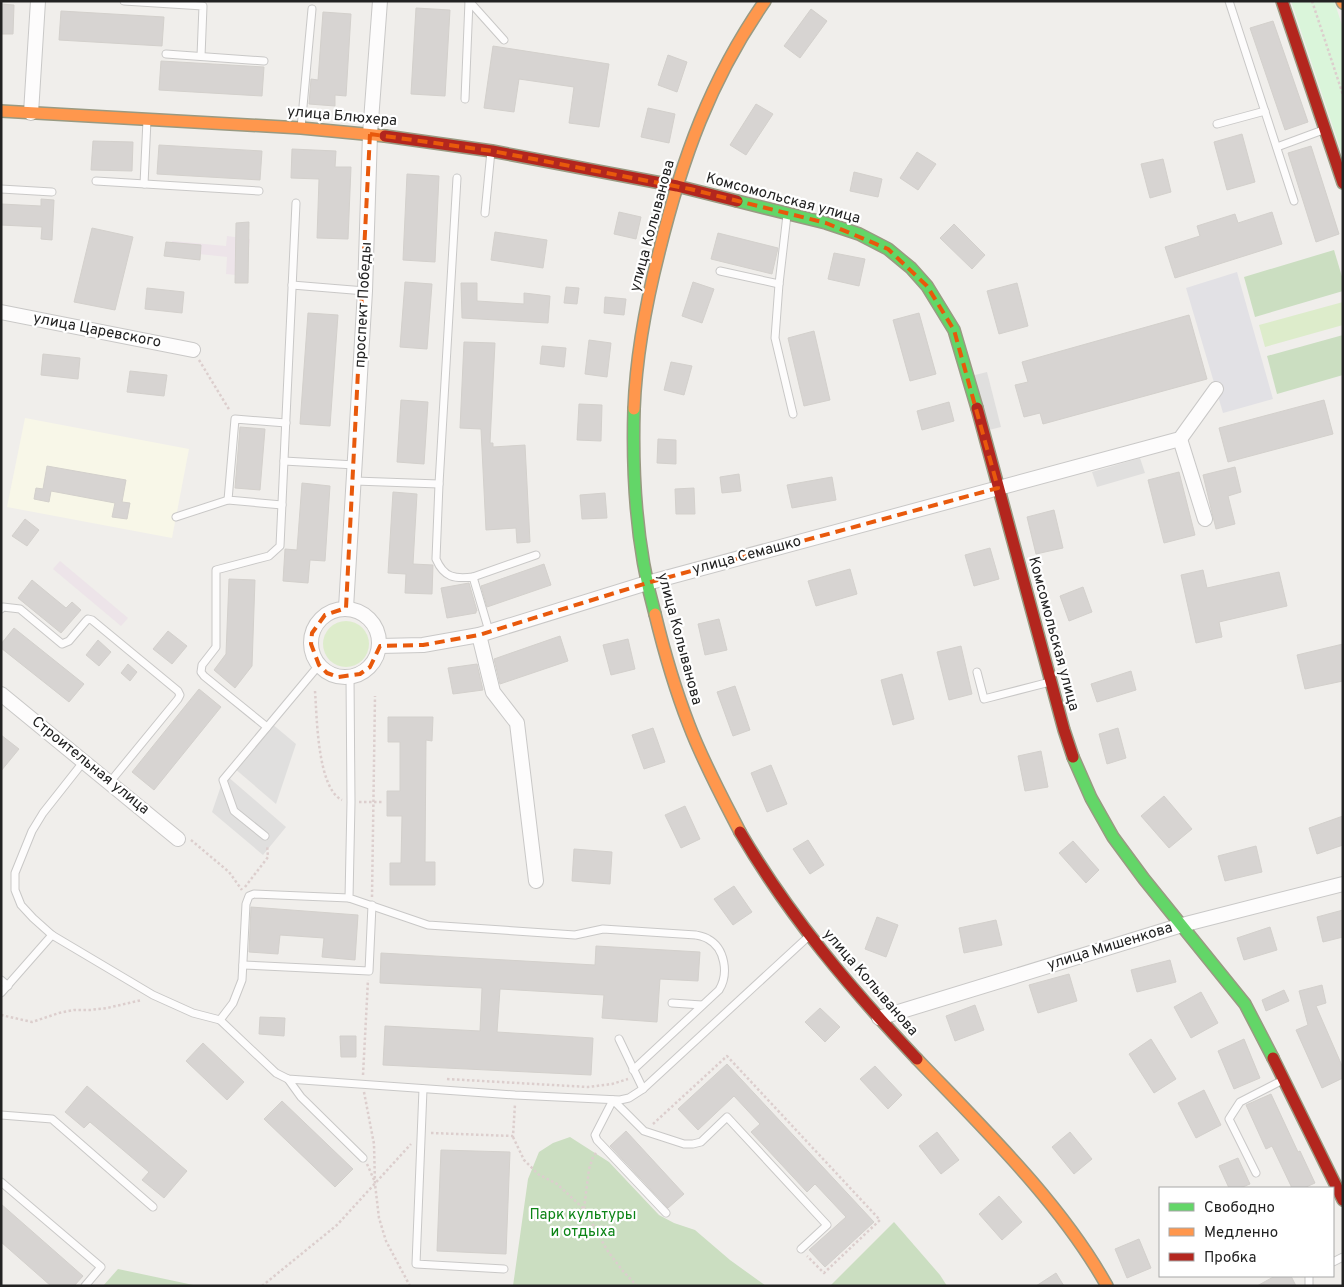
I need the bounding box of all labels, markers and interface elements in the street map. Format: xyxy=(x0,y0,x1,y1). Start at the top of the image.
street label: улица Блюхера xyxy=(286,103,398,131)
street label: улица Колыванова xyxy=(626,158,680,294)
street label: Комсомольская улица xyxy=(704,169,862,229)
street label: проспект Победы xyxy=(351,241,377,369)
street label: улица Царевского xyxy=(31,309,163,353)
street label: улица Семашко xyxy=(690,532,804,580)
street label: Комсомольская улица xyxy=(1023,555,1083,713)
street label: улица Колыванова xyxy=(652,571,706,707)
street label: Строительная улица xyxy=(27,713,153,819)
street label: улица Мишенкова xyxy=(1045,919,1175,975)
street label: улица Колыванова xyxy=(818,925,922,1041)
legend xyxy=(1159,1187,1334,1277)
text: Свободно xyxy=(1204,1199,1275,1218)
park label: Парк культуры и отдыха xyxy=(530,1206,636,1242)
text: Медленно xyxy=(1204,1224,1278,1243)
text: Пробка xyxy=(1204,1249,1256,1268)

